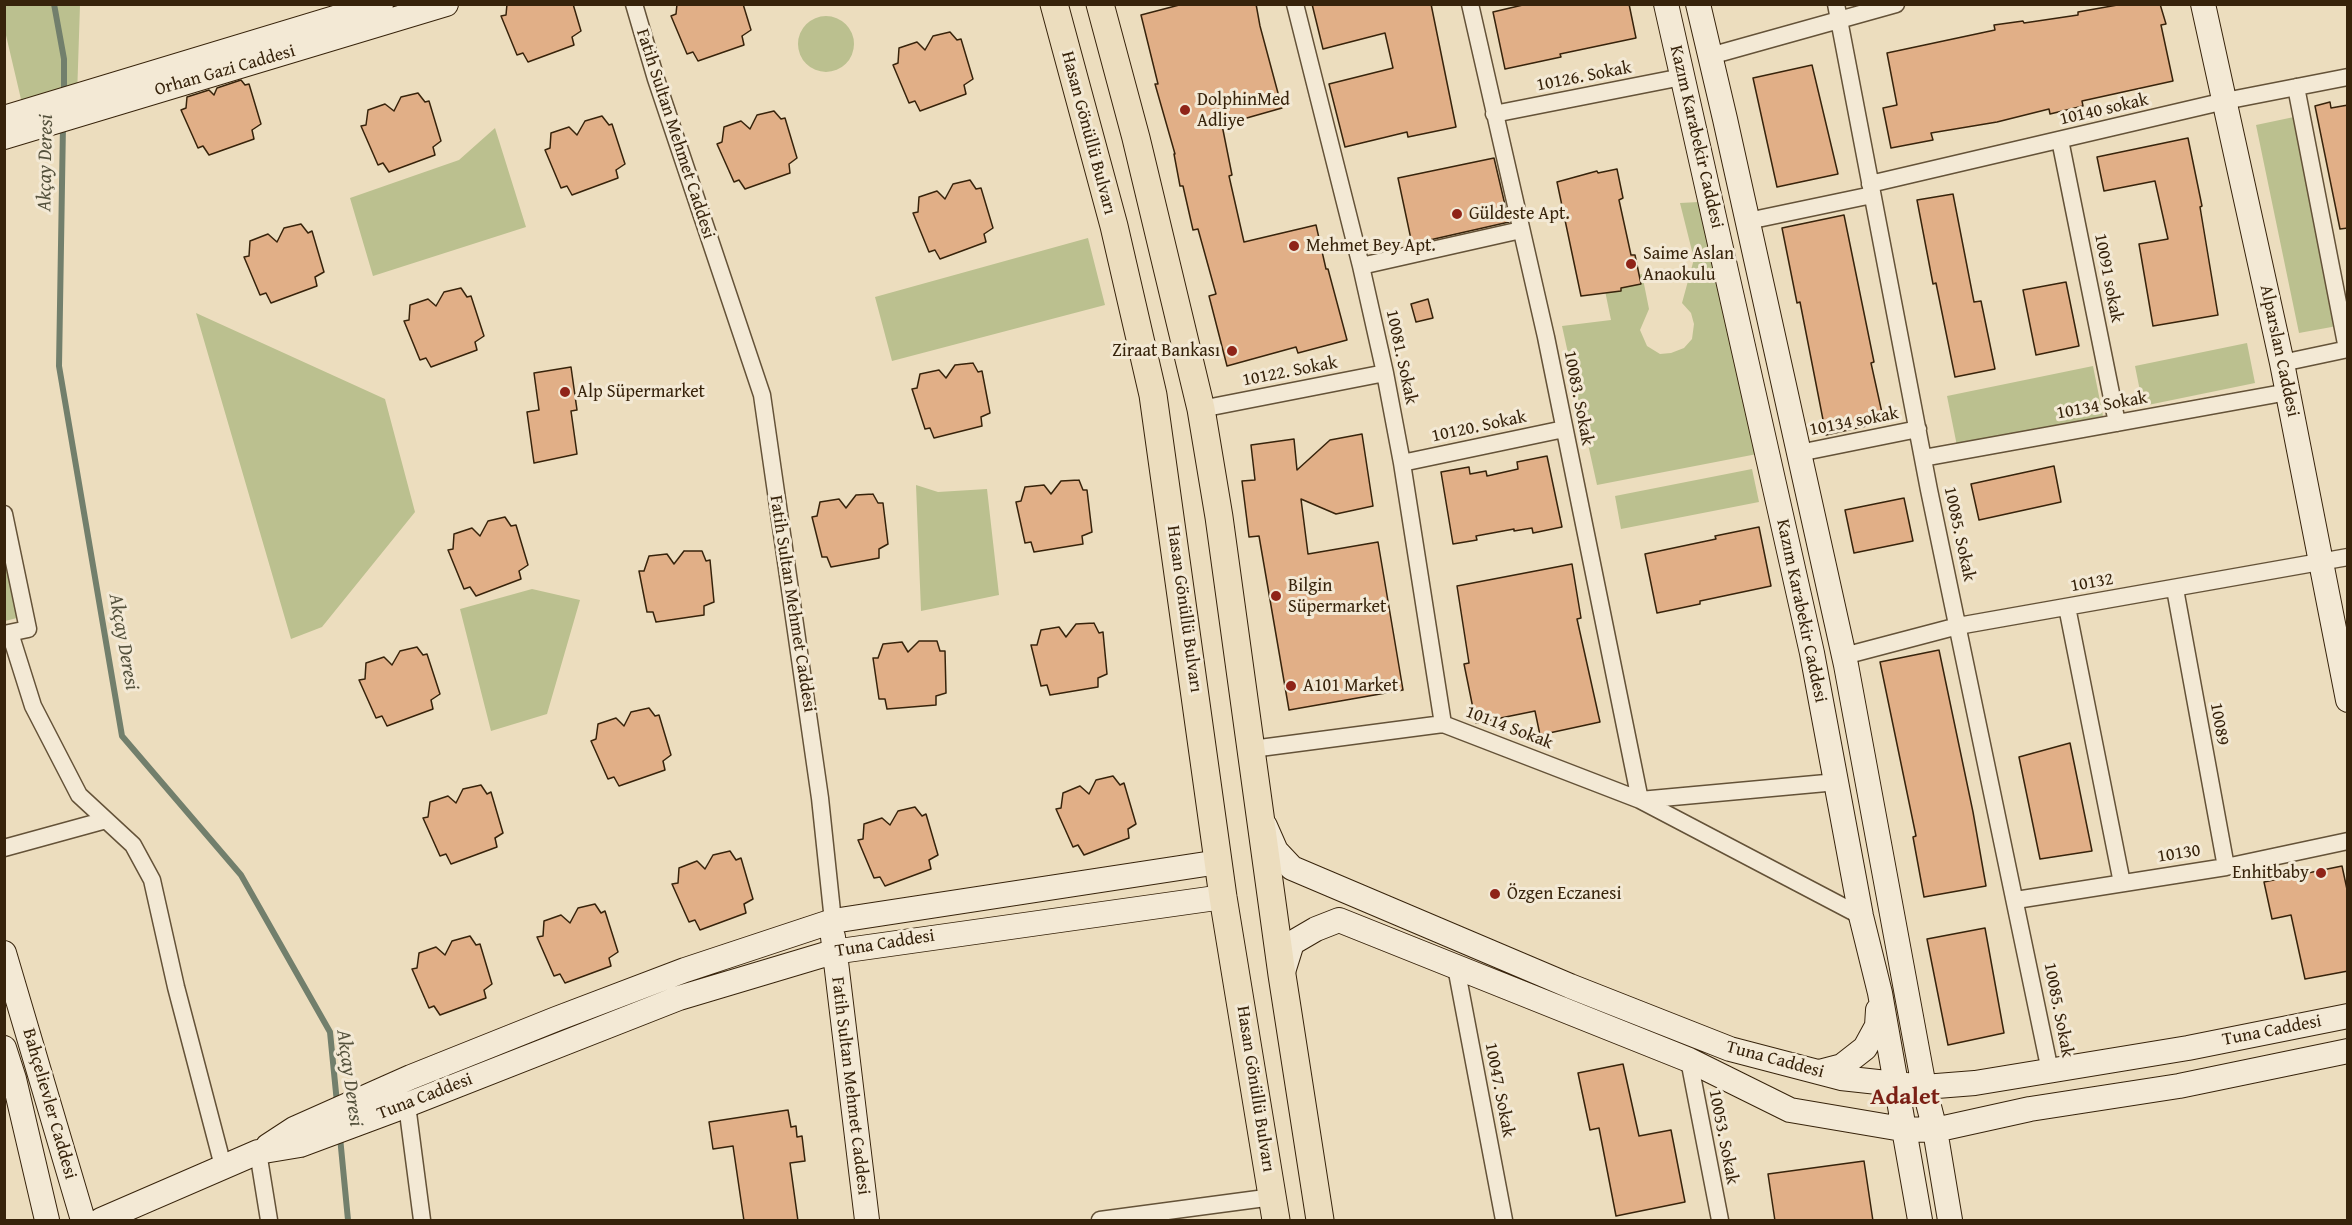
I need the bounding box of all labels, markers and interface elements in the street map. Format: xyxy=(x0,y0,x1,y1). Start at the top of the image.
street label: Fatih Sultan Mehmet Caddesi xyxy=(631,26,719,242)
street label: Orhan Gazi Caddesi xyxy=(152,41,298,101)
street label: Kazım Karabekir Caddesi xyxy=(1664,43,1728,231)
street label: Hasan Gönüllü Bulvarı xyxy=(1056,49,1120,217)
street label: 10126. Sokak xyxy=(1535,57,1633,97)
place label: DolphinMed Adliye xyxy=(1197,89,1290,132)
street label: 10140 sokak xyxy=(2058,89,2150,131)
marker: DolphinMed Adliye xyxy=(1178,103,1192,117)
water label: Akçay Deresi xyxy=(33,114,59,212)
place label: Güldeste Apt. xyxy=(1469,203,1570,225)
marker: Güldeste Apt. xyxy=(1450,207,1464,221)
street label: 10091 sokak xyxy=(2089,232,2127,324)
place label: Mehmet Bey Apt. xyxy=(1306,235,1436,257)
marker: Mehmet Bey Apt. xyxy=(1287,239,1301,253)
place label: Saime Aslan Anaokulu xyxy=(1643,243,1734,286)
marker: Saime Aslan Anaokulu xyxy=(1624,257,1638,271)
street label: Alparslan Caddesi xyxy=(2254,283,2304,419)
street label: 10081. Sokak xyxy=(1380,308,1422,406)
place label: Ziraat Bankası xyxy=(1112,340,1220,362)
marker: Ziraat Bankası xyxy=(1225,344,1239,358)
street label: 10083. Sokak xyxy=(1558,349,1598,447)
street label: 10122. Sokak xyxy=(1241,352,1339,392)
place label: Alp Süpermarket xyxy=(577,381,705,403)
marker: Alp Süpermarket xyxy=(558,385,572,399)
street label: 10134 Sokak xyxy=(2055,387,2149,425)
street label: 10134 sokak xyxy=(1808,403,1900,441)
street label: 10120. Sokak xyxy=(1430,406,1528,448)
street label: 10085. Sokak xyxy=(1938,485,1980,583)
street label: Fatih Sultan Mehmet Caddesi xyxy=(764,494,820,714)
street label: Kazım Karabekir Caddesi xyxy=(1771,517,1831,705)
street label: Hasan Gönüllü Bulvarı xyxy=(1162,524,1206,694)
street label: 10132 xyxy=(2069,569,2115,597)
place label: Bilgin Süpermarket xyxy=(1288,575,1386,618)
marker: Bilgin Süpermarket xyxy=(1269,589,1283,603)
water label: Akçay Deresi xyxy=(103,592,143,692)
place label: A101 Market xyxy=(1303,675,1398,697)
marker: A101 Market xyxy=(1284,679,1298,693)
street label: 10114 Sokak xyxy=(1462,701,1556,755)
street label: 10089 xyxy=(2205,701,2233,747)
street label: 10130 xyxy=(2156,840,2202,868)
place label: Enhitbaby xyxy=(2232,862,2309,884)
marker: Enhitbaby xyxy=(2314,866,2328,880)
place label: Özgen Eczanesi xyxy=(1507,883,1622,905)
marker: Özgen Eczanesi xyxy=(1488,887,1502,901)
street label: Tuna Caddesi xyxy=(834,925,936,963)
street label: 10085. Sokak xyxy=(2038,961,2078,1059)
street label: Fatih Sultan Mehmet Caddesi xyxy=(826,976,874,1196)
street label: Hasan Gönüllü Bulvarı xyxy=(1231,1004,1279,1174)
street label: Tuna Caddesi xyxy=(2221,1011,2323,1051)
street label: Bahçelievler Caddesi xyxy=(17,1026,81,1182)
water label: Akçay Deresi xyxy=(330,1028,368,1128)
street label: Tuna Caddesi xyxy=(1724,1037,1826,1083)
street label: 10047. Sokak xyxy=(1479,1041,1519,1139)
street label: Tuna Caddesi xyxy=(374,1069,476,1125)
district label: Adalet xyxy=(1870,1084,1940,1112)
street label: 10053. Sokak xyxy=(1703,1088,1743,1186)

